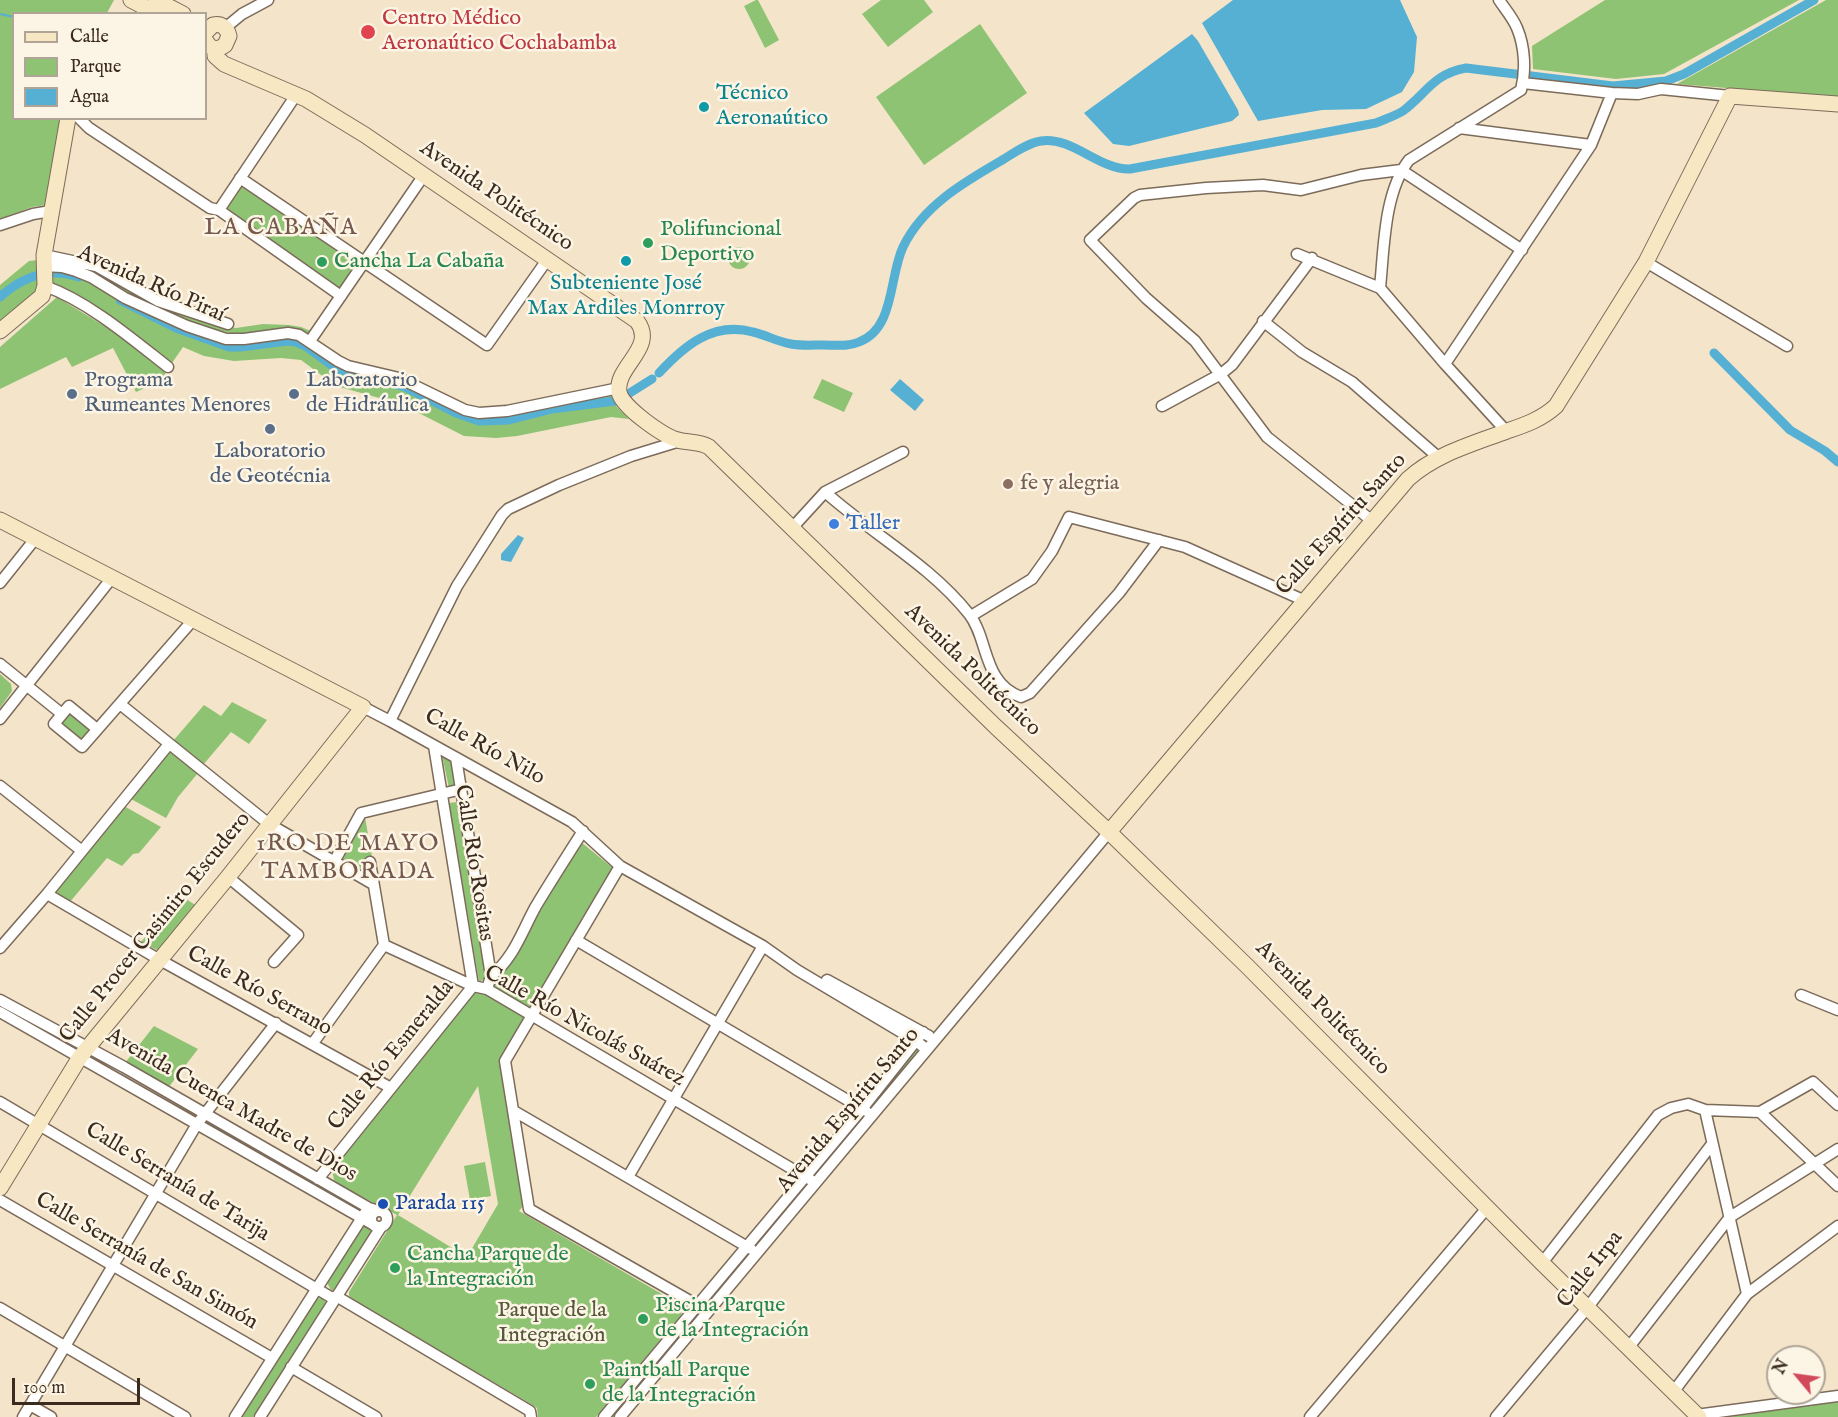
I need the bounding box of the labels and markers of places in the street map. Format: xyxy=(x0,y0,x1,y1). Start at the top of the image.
place label: Centro Médico Aeronaútico Cochabamba xyxy=(382,6,617,57)
marker: Centro Médico Aeronaútico Cochabamba xyxy=(359,23,377,41)
place label: Técnico Aeronaútico xyxy=(716,81,828,132)
marker: Técnico Aeronaútico xyxy=(697,100,711,114)
place label: Polifuncional Deportivo xyxy=(660,217,781,268)
marker: Polifuncional Deportivo xyxy=(641,236,655,250)
place label: Cancha La Cabaña xyxy=(334,249,504,275)
marker: Subteniente José Max Ardiles Monrroy xyxy=(619,254,633,268)
marker: Cancha La Cabaña xyxy=(315,255,329,269)
place label: Subteniente José Max Ardiles Monrroy xyxy=(527,271,725,322)
place label: Programa Rumeantes Menores xyxy=(84,368,270,420)
place label: Laboratorio de Hidráulica xyxy=(306,368,429,420)
marker: Programa Rumeantes Menores xyxy=(65,387,79,401)
marker: Laboratorio de Hidráulica xyxy=(287,387,301,401)
marker: Laboratorio de Geotécnia xyxy=(263,422,277,436)
place label: Laboratorio de Geotécnia xyxy=(210,439,330,490)
place label: fe y alegria xyxy=(1020,471,1119,497)
marker: fe y alegria xyxy=(1001,477,1015,491)
place label: Taller xyxy=(846,511,900,537)
marker: Taller xyxy=(827,517,841,531)
place label: Parada 115 xyxy=(395,1191,485,1217)
marker: Parada 115 xyxy=(376,1197,390,1211)
place label: Cancha Parque de la Integración xyxy=(407,1242,569,1294)
marker: Cancha Parque de la Integración xyxy=(388,1261,402,1275)
place label: Piscina Parque de la Integración xyxy=(655,1293,809,1344)
marker: Piscina Parque de la Integración xyxy=(636,1312,650,1326)
place label: Paintball Parque de la Integración xyxy=(602,1358,756,1410)
marker: Paintball Parque de la Integración xyxy=(583,1377,597,1391)

